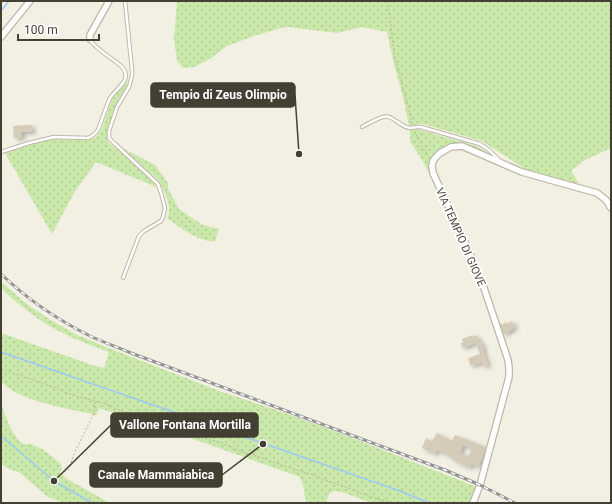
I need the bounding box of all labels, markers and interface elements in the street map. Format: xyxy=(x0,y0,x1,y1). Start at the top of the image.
scale bar xyxy=(18,16,99,42)
text: 100 m xyxy=(24,23,58,37)
callout: Tempio di Zeus Olimpio xyxy=(151,83,295,107)
text: Tempio di Zeus Olimpio xyxy=(159,88,287,102)
street label: VIA TEMPIO DI GIOVE xyxy=(433,186,488,289)
callout: Vallone Fontana Mortilla xyxy=(111,413,258,437)
text: Vallone Fontana Mortilla xyxy=(119,418,252,432)
callout: Canale Mammaiabica xyxy=(90,463,222,487)
text: Canale Mammaiabica xyxy=(98,468,215,482)

